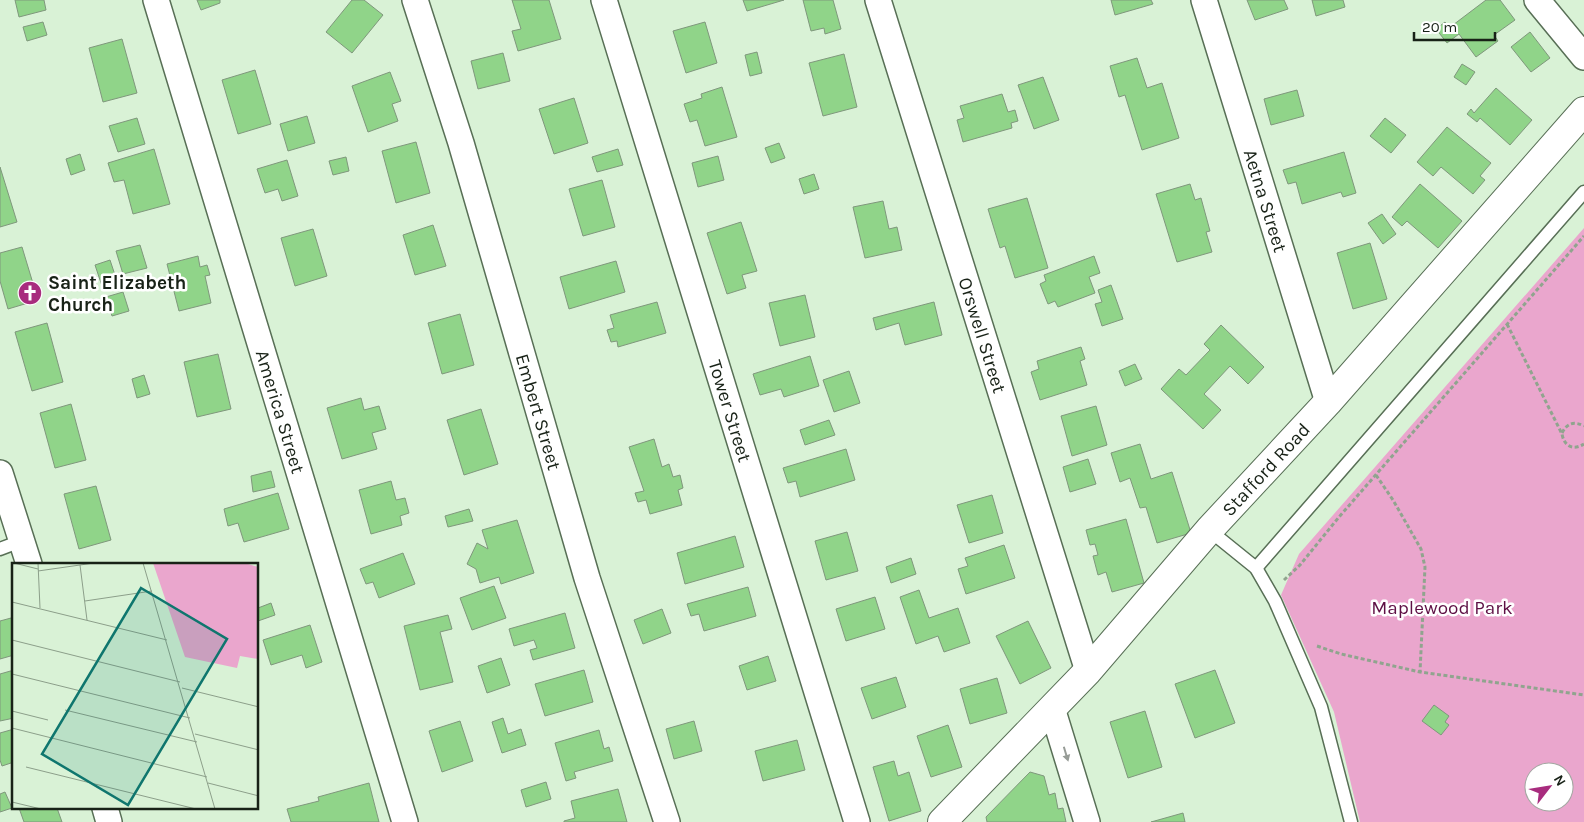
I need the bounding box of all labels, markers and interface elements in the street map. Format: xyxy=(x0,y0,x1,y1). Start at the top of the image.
scale bar xyxy=(1414,10,1495,42)
text: 20 m xyxy=(1422,18,1457,36)
street label: Aetna Street xyxy=(1239,147,1291,255)
place label: Saint Elizabeth Church xyxy=(48,272,186,316)
street label: Orswell Street xyxy=(953,275,1010,396)
church icon: Saint Elizabeth Church xyxy=(17,280,43,306)
street label: America Street xyxy=(251,347,309,476)
street label: Embert Street xyxy=(511,351,565,473)
street label: Tower Street xyxy=(703,358,756,465)
street label: Stafford Road xyxy=(1218,419,1315,521)
inset map xyxy=(12,563,259,810)
park label: Maplewood Park xyxy=(1371,597,1513,619)
one-way arrow xyxy=(1063,747,1071,762)
north arrow xyxy=(1524,762,1574,812)
text: N xyxy=(1550,772,1570,789)

